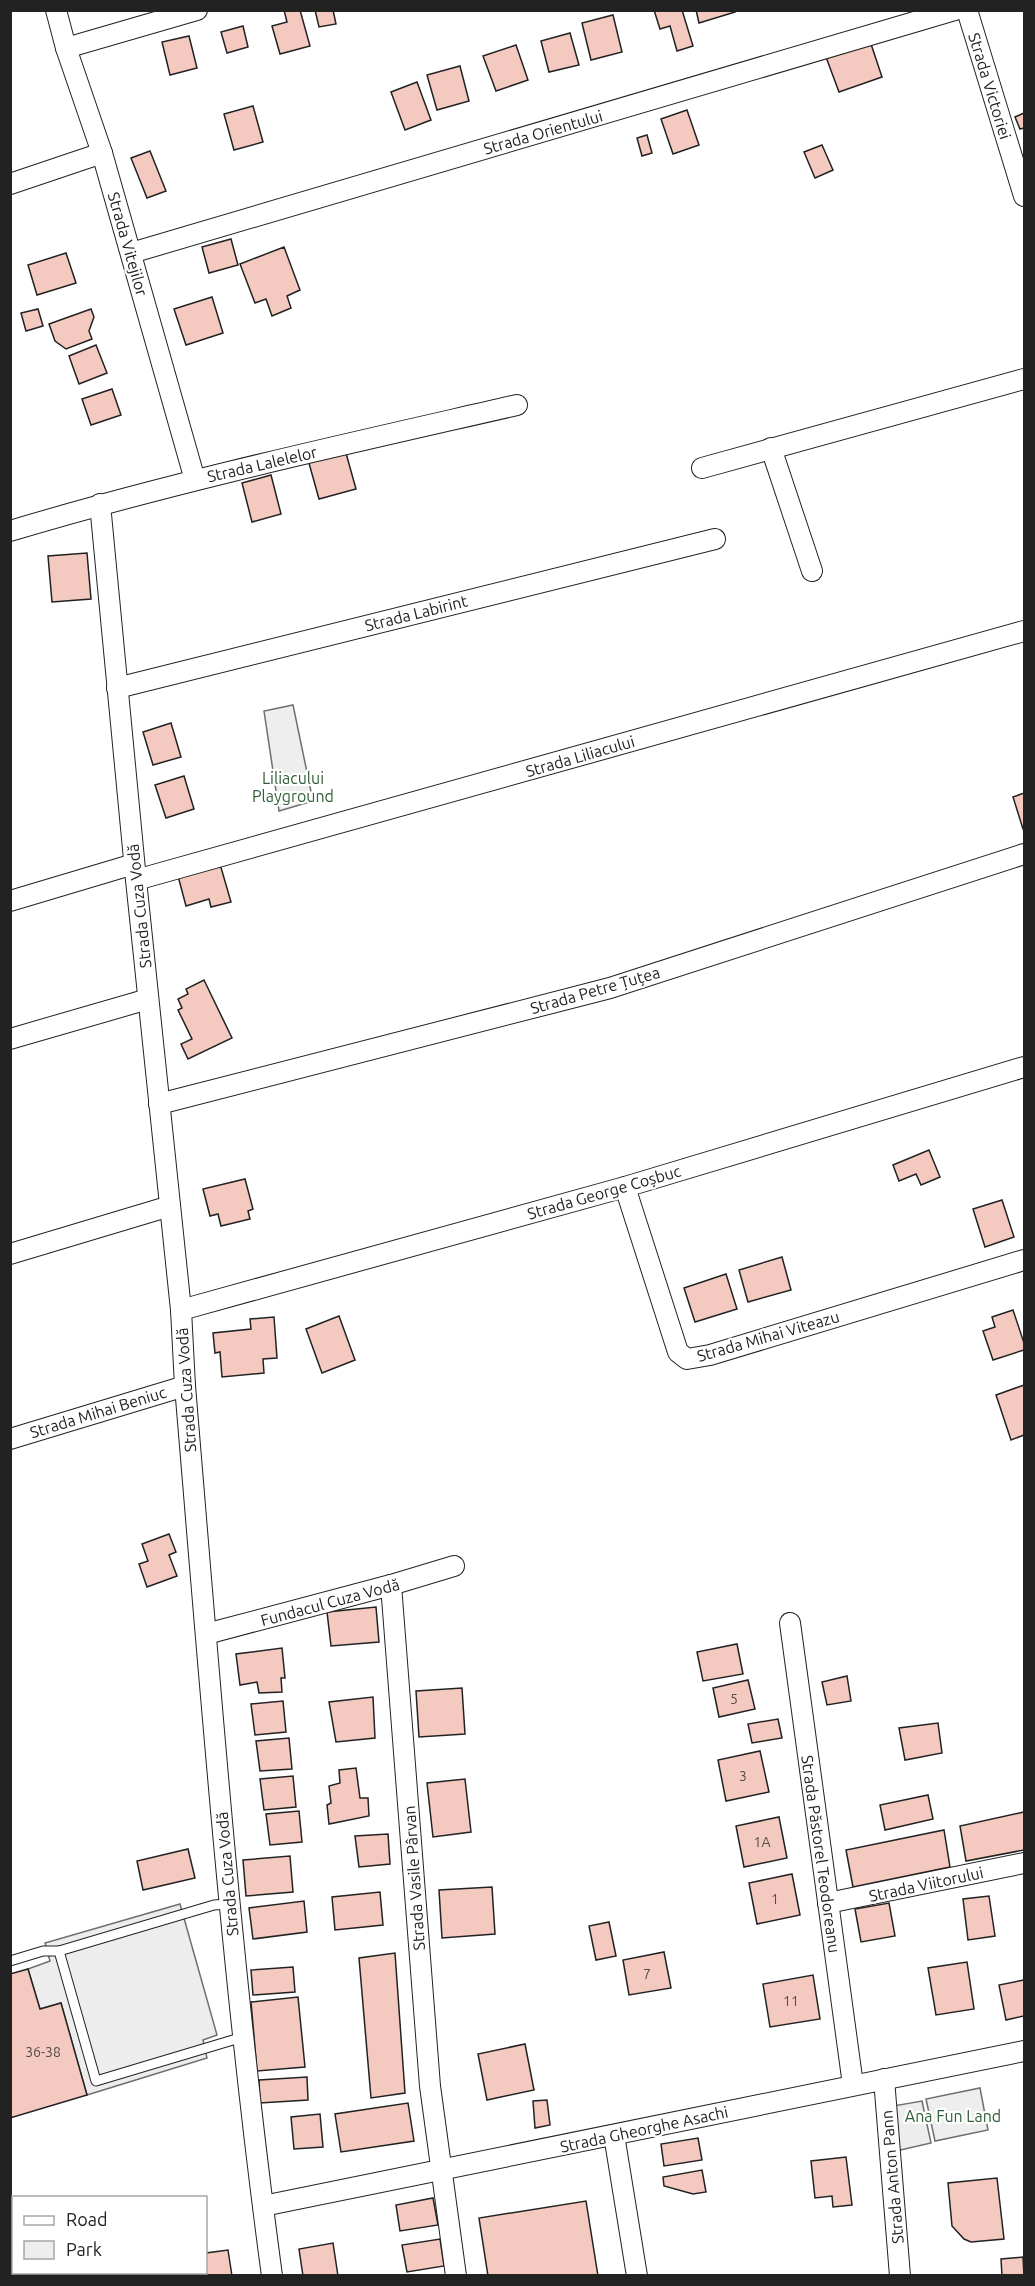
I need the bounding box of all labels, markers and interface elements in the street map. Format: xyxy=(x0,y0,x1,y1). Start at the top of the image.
street label: Strada Victoriei xyxy=(965,31,1015,141)
street label: Strada Orientului xyxy=(481,106,605,158)
street label: Strada Vitejilor xyxy=(105,190,151,298)
street label: Strada Lalelelor xyxy=(205,443,319,485)
street label: Strada Labirint xyxy=(363,591,470,634)
street label: Strada Liliacului xyxy=(524,732,636,780)
park label: Liliacului Playground xyxy=(252,769,334,805)
street label: Strada Cuza Vodă xyxy=(124,843,154,969)
street label: Strada Petre Țuțea xyxy=(528,963,662,1017)
street label: Strada George Coșbuc xyxy=(525,1161,683,1223)
street label: Strada Mihai Viteazu xyxy=(695,1307,841,1365)
street label: Strada Cuza Vodă xyxy=(173,1327,199,1453)
street label: Strada Mihai Beniuc xyxy=(28,1383,169,1441)
street label: Fundacul Cuza Vodă xyxy=(259,1575,401,1629)
house number: 5 xyxy=(730,1691,738,1707)
street label: Strada Păstorel Teodoreanu xyxy=(798,1754,844,1954)
house number: 3 xyxy=(739,1768,747,1784)
street label: Strada Vasile Pârvan xyxy=(400,1805,428,1951)
street label: Strada Cuza Vodă xyxy=(213,1811,241,1937)
house number: 1A xyxy=(754,1834,771,1850)
street label: Strada Viitorului xyxy=(867,1863,985,1905)
house number: 1 xyxy=(771,1891,779,1907)
house number: 7 xyxy=(643,1966,651,1982)
house number: 11 xyxy=(783,1993,799,2009)
house number: 36-38 xyxy=(25,2044,61,2060)
street label: Strada Gheorghe Asachi xyxy=(558,2102,730,2156)
park label: Ana Fun Land xyxy=(905,2107,1001,2125)
street label: Strada Anton Pann xyxy=(877,2109,907,2245)
legend xyxy=(12,2196,207,2274)
text: Road xyxy=(66,2209,108,2229)
text: Park xyxy=(66,2239,102,2259)

